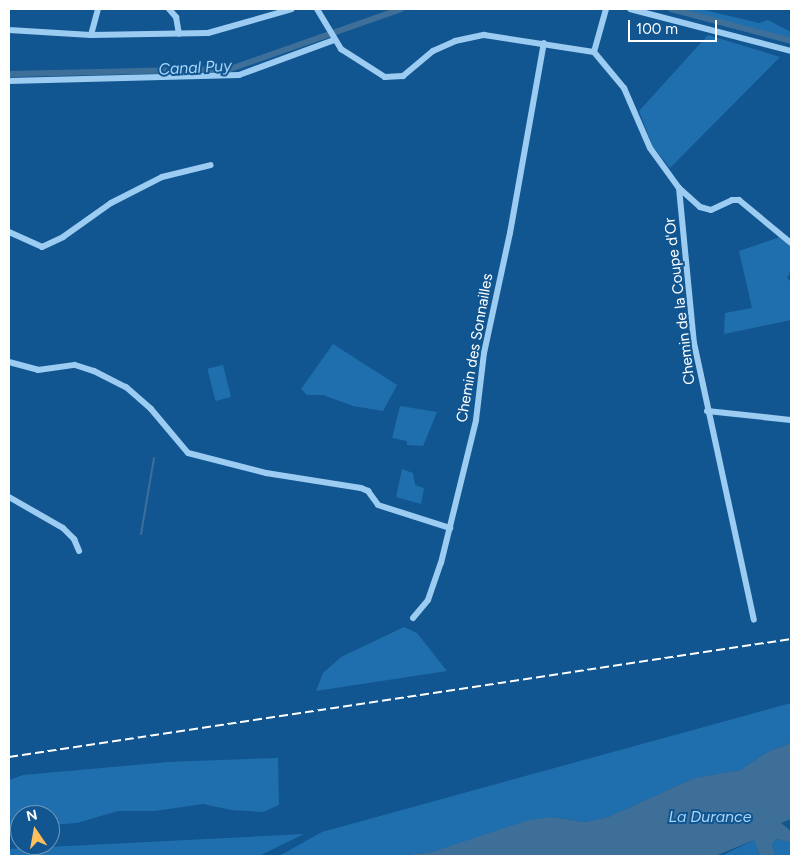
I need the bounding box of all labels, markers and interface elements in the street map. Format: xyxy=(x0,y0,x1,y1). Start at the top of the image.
scale bar xyxy=(630,10,719,42)
text: 100 m xyxy=(636,20,678,38)
water label: Canal Puy xyxy=(158,56,232,80)
street label: Chemin de la Coupe d'Or xyxy=(661,216,699,386)
street label: Chemin des Sonnailles xyxy=(453,272,497,424)
north arrow xyxy=(10,805,60,855)
text: N xyxy=(25,806,39,825)
water label: La Durance xyxy=(669,807,751,827)

